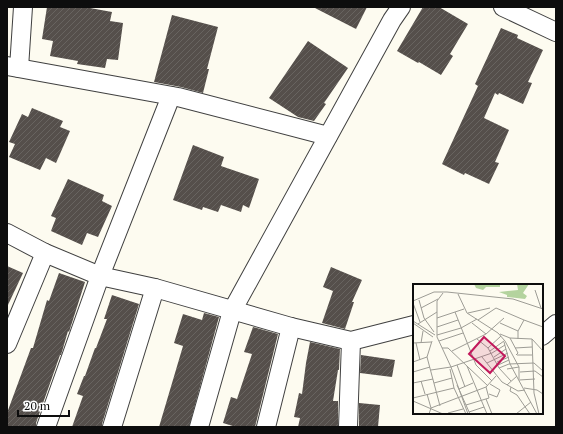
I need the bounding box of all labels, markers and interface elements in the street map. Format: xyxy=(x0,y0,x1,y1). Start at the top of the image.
inset map xyxy=(413,284,543,414)
scale bar xyxy=(18,392,69,418)
text: 20 m xyxy=(24,398,51,413)

